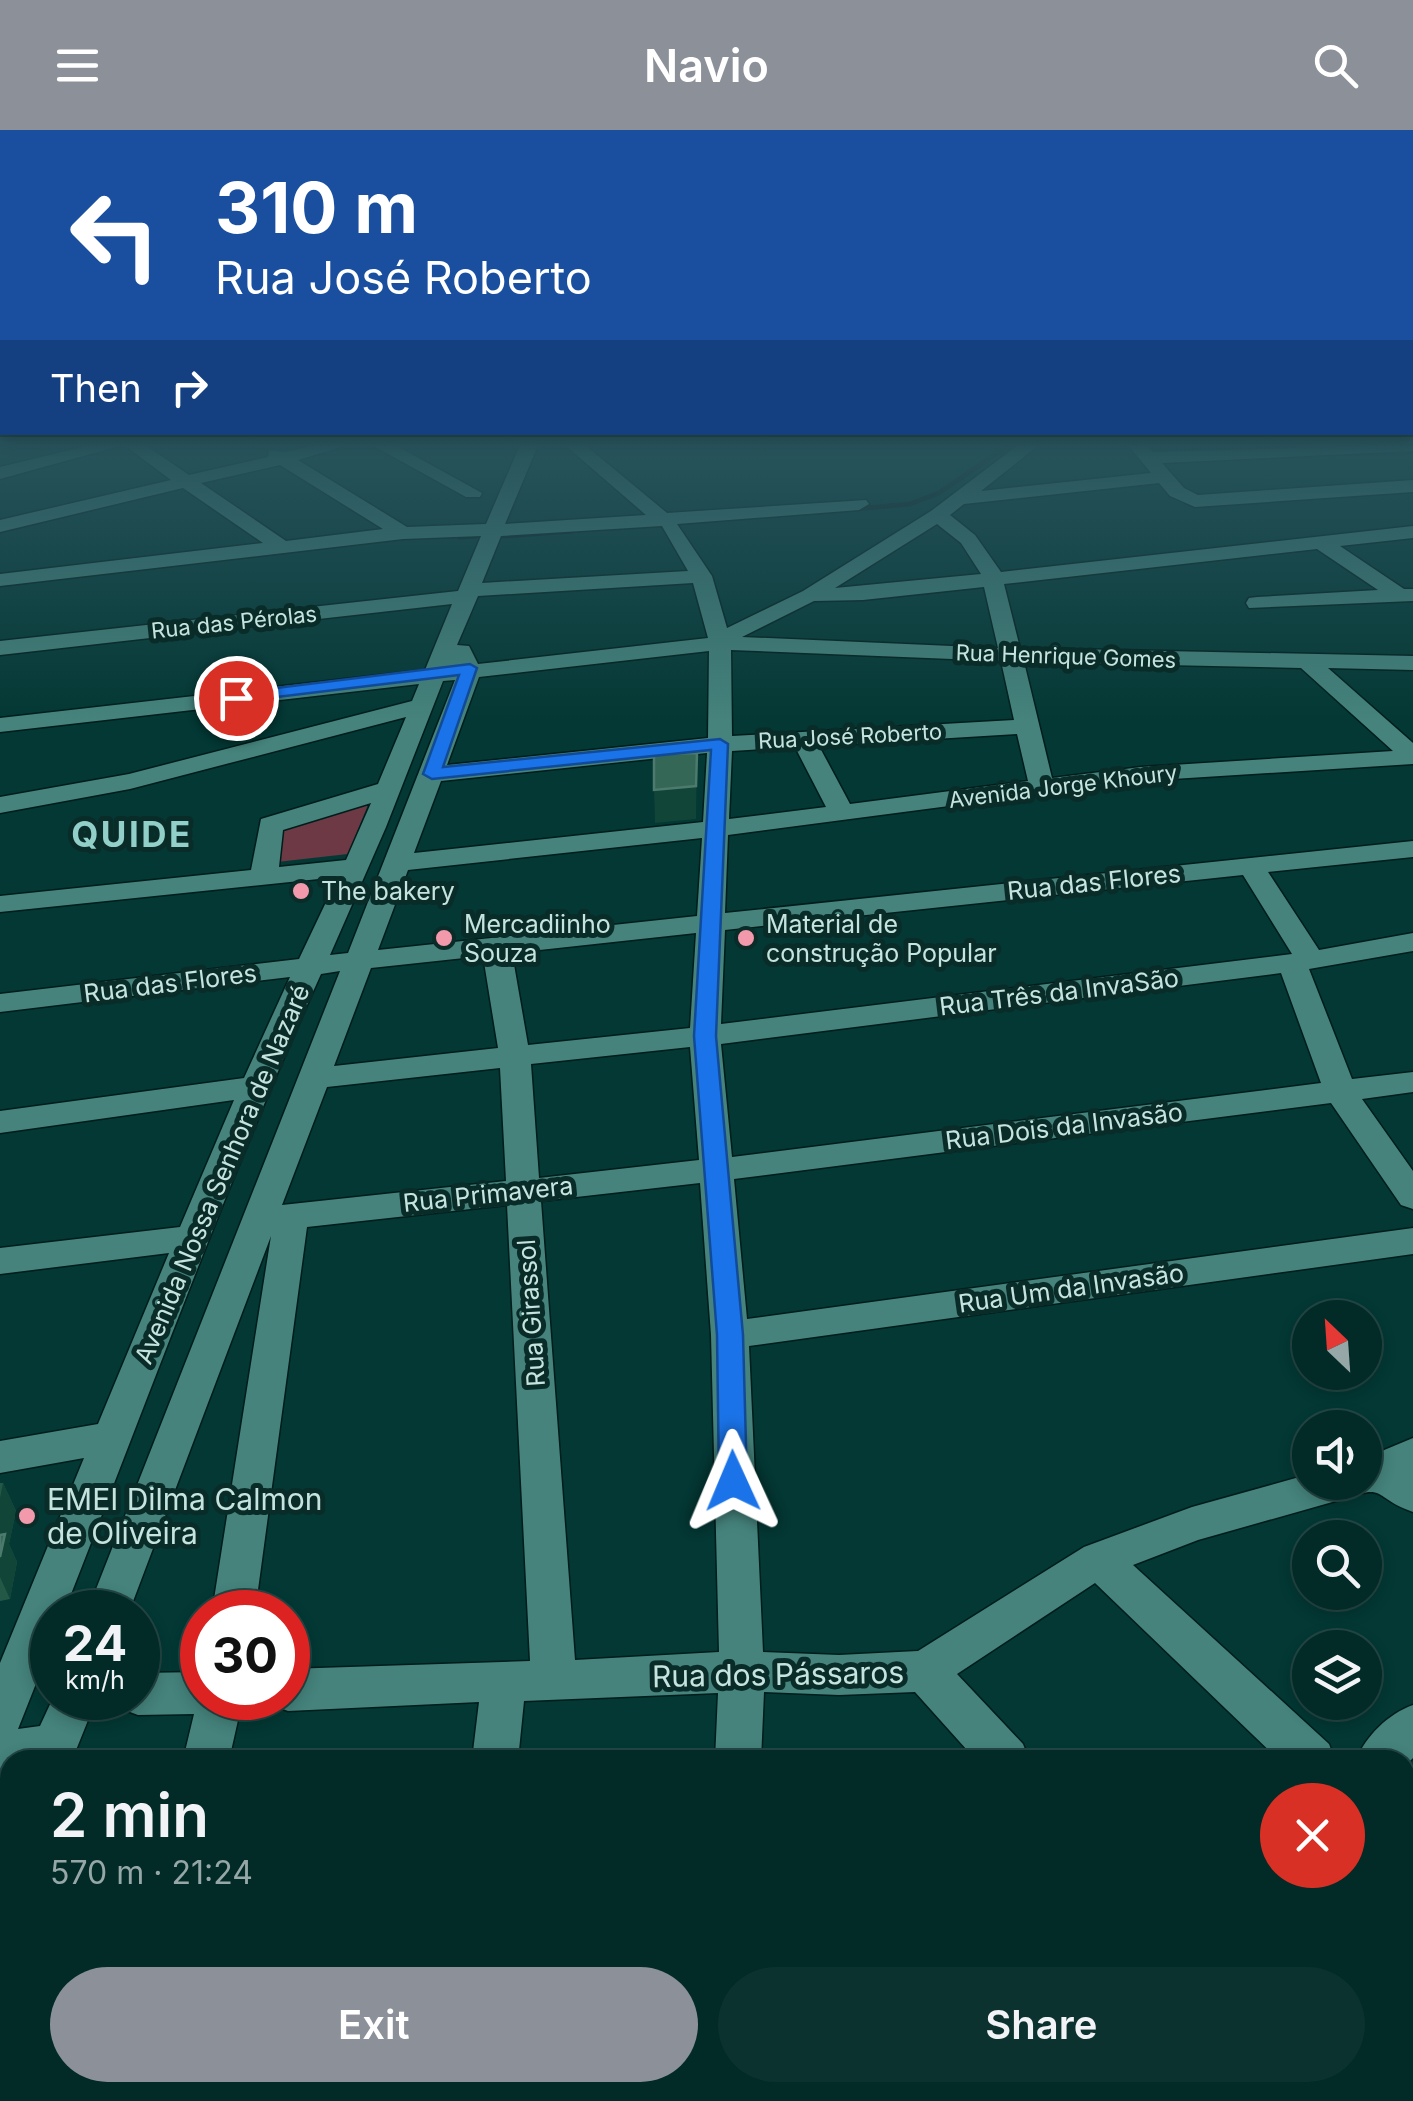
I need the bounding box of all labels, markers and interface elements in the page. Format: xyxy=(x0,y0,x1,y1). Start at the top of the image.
icon: menu xyxy=(50,38,105,93)
text: Navio xyxy=(644,38,769,93)
icon: search xyxy=(1308,38,1363,93)
text: 310 m xyxy=(215,165,418,250)
icon: left xyxy=(50,170,180,300)
text: Rua José Roberto xyxy=(215,250,592,305)
icon: right xyxy=(162,360,217,415)
text: Then xyxy=(50,365,142,411)
street label: Rua das Pérolas xyxy=(150,600,318,644)
street label: Rua Henrique Gomes xyxy=(955,639,1177,673)
pin xyxy=(194,656,279,741)
icon: arrive xyxy=(209,671,264,726)
street label: Rua José Roberto xyxy=(757,718,943,754)
street label: Avenida Jorge Khoury xyxy=(947,759,1179,813)
district label: QUIDE xyxy=(71,813,193,855)
street label: Rua das Flores xyxy=(1006,858,1182,906)
place label: The bakery xyxy=(321,876,455,906)
marker: The bakery xyxy=(290,880,312,902)
place label: Mercadiinho Souza xyxy=(464,909,611,968)
place label: Material de construção Popular xyxy=(766,909,997,968)
marker: Mercadiinho Souza xyxy=(433,927,455,949)
marker: Material de construção Popular xyxy=(735,927,757,949)
street label: Rua das Flores xyxy=(82,958,258,1008)
street label: Rua Três da InvaSão xyxy=(938,962,1180,1022)
street label: Avenida Nossa Senhora de Nazaré xyxy=(128,980,316,1368)
street label: Rua Dois da Invasão xyxy=(944,1097,1184,1155)
street label: Rua Primavera xyxy=(401,1170,575,1218)
street label: Rua Girassol xyxy=(511,1238,551,1388)
street label: Rua Um da Invasão xyxy=(956,1257,1186,1319)
north arrow xyxy=(1292,1300,1382,1390)
map controls xyxy=(1292,1300,1382,1720)
button: sound xyxy=(1292,1410,1382,1500)
position arrow xyxy=(681,1429,785,1533)
place label: EMEI Dilma Calmon de Oliveira xyxy=(47,1481,322,1551)
marker: EMEI Dilma Calmon de Oliveira xyxy=(16,1505,38,1527)
button: search xyxy=(1292,1520,1382,1610)
speed limit sign: 30 xyxy=(180,1590,310,1720)
text: 24 xyxy=(63,1613,127,1673)
button: layers xyxy=(1292,1630,1382,1720)
street label: Rua dos Pássaros xyxy=(652,1654,904,1694)
text: km/h xyxy=(65,1665,125,1695)
text: 2 min xyxy=(50,1779,209,1851)
button: close xyxy=(1260,1783,1365,1888)
text: 570 m · 21:24 xyxy=(50,1853,253,1892)
button: Exit xyxy=(50,1967,698,2082)
button: Share xyxy=(718,1967,1365,2082)

